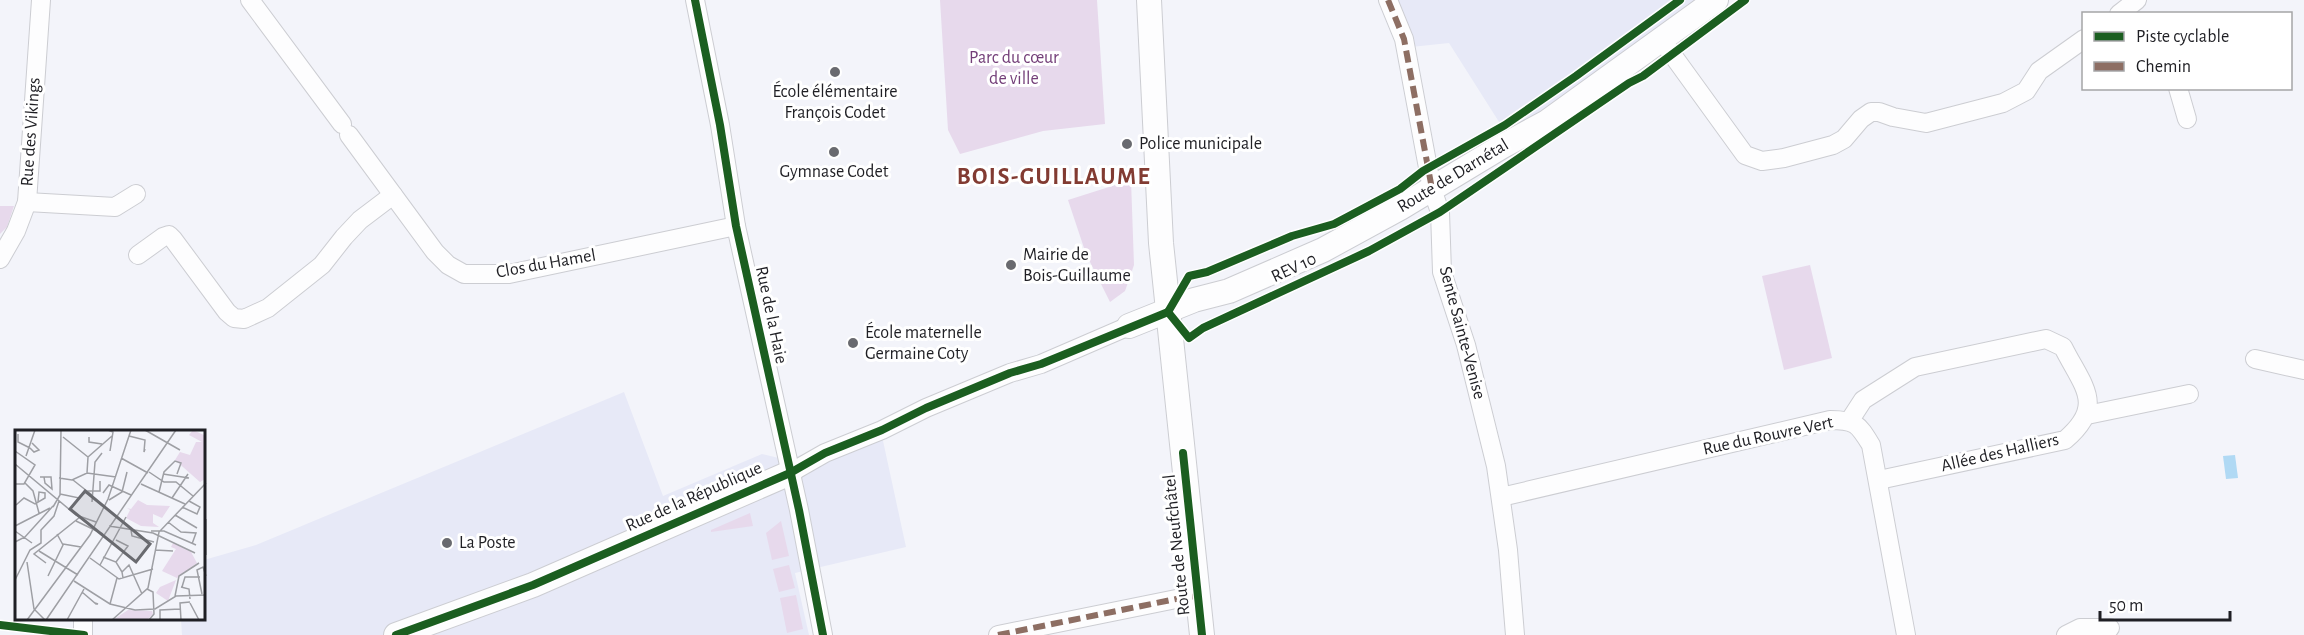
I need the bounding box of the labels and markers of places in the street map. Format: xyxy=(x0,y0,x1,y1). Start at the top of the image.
marker: École élémentaire François Codet xyxy=(828,65,842,79)
place label: École élémentaire François Codet xyxy=(772,80,898,122)
place label: Police municipale xyxy=(1139,135,1262,153)
marker: Police municipale xyxy=(1120,137,1134,151)
marker: Gymnase Codet xyxy=(827,145,841,159)
place label: Gymnase Codet xyxy=(779,163,889,181)
place label: Mairie de Bois-Guillaume xyxy=(1023,246,1131,285)
marker: Mairie de Bois-Guillaume xyxy=(1004,258,1018,272)
place label: École maternelle Germaine Coty xyxy=(865,321,982,363)
marker: École maternelle Germaine Coty xyxy=(846,336,860,350)
place label: La Poste xyxy=(459,534,516,552)
marker: La Poste xyxy=(440,536,454,550)

